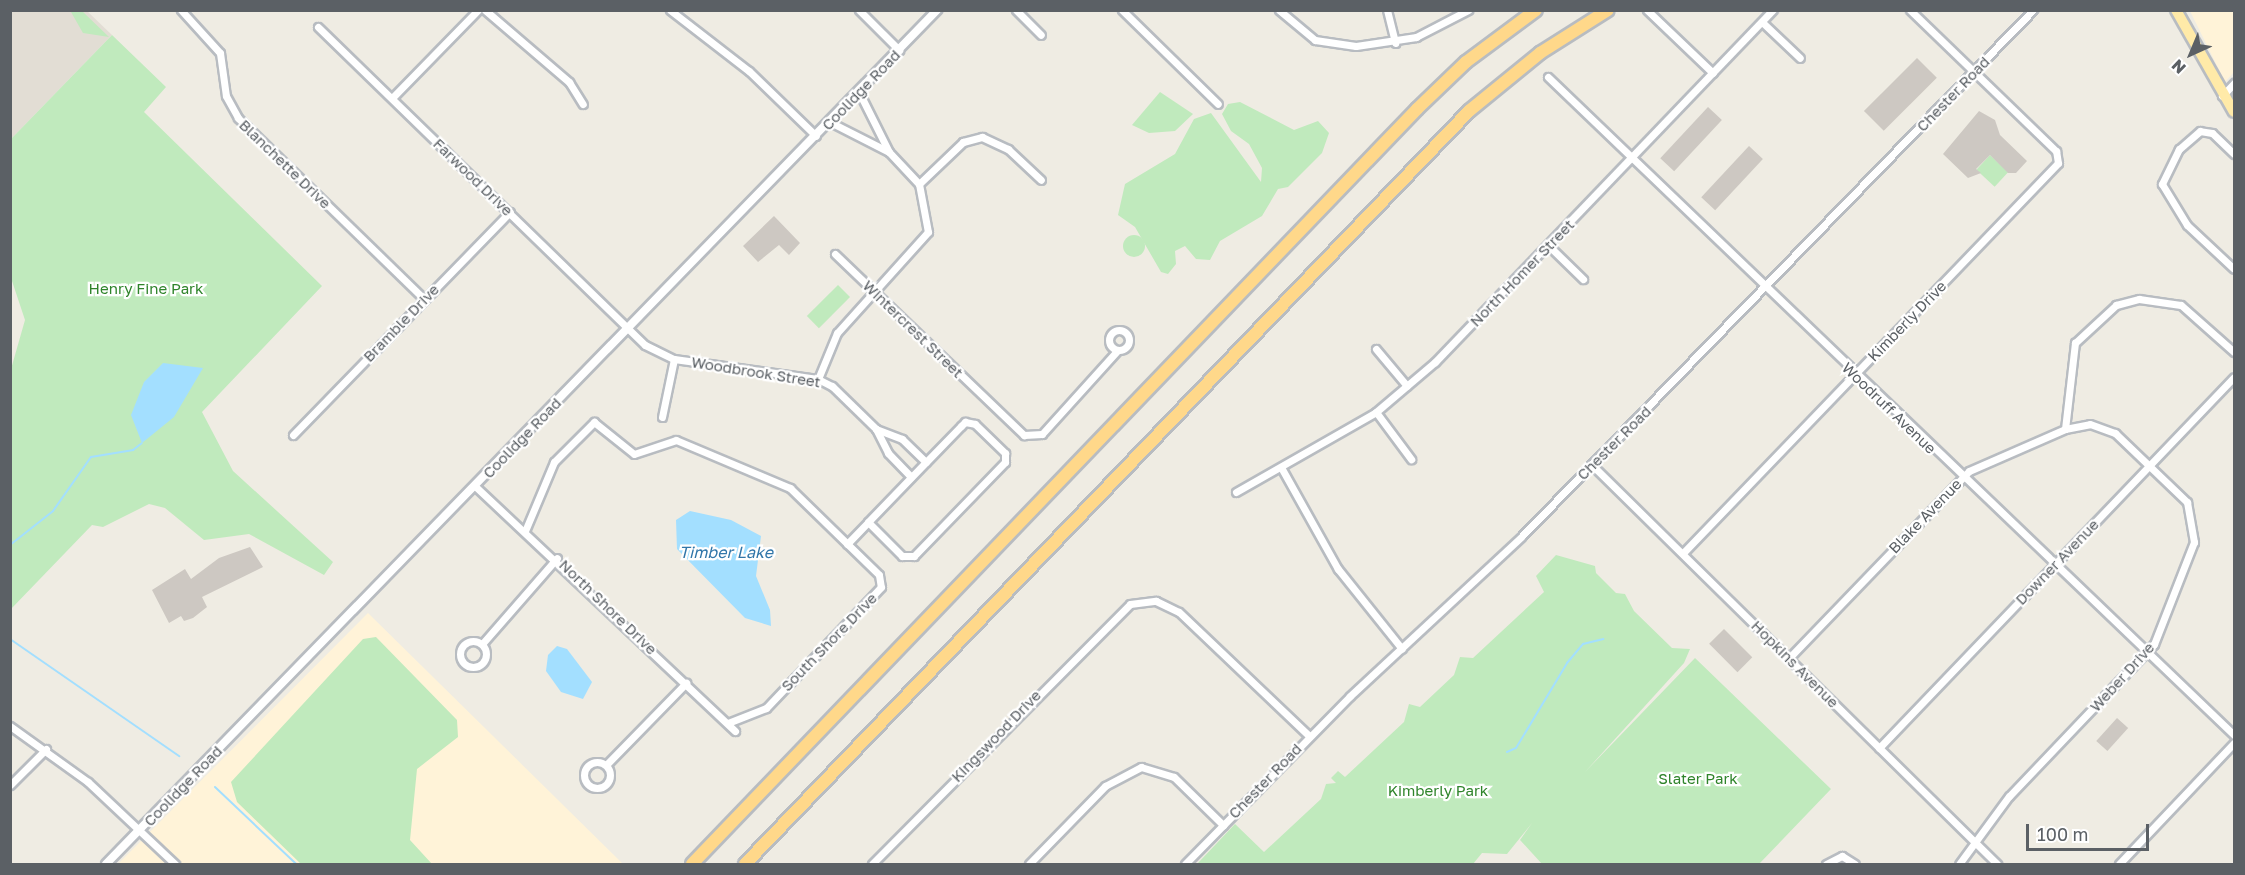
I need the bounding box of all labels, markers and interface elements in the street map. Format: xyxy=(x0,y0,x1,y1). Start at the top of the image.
north arrow xyxy=(2161,24,2221,84)
street label: Coolidge Road xyxy=(818,46,904,134)
street label: Chester Road xyxy=(1913,53,1993,135)
text: N xyxy=(2167,56,2190,78)
street label: Blanchette Drive xyxy=(236,116,334,212)
street label: Farwood Drive xyxy=(430,135,516,219)
street label: North Homer Street xyxy=(1466,216,1578,330)
street label: Wintercrest Street xyxy=(859,276,967,382)
street label: Kimberly Drive xyxy=(1864,277,1950,365)
park label: Henry Fine Park xyxy=(89,280,203,298)
street label: Bramble Drive xyxy=(359,280,443,366)
street label: Woodbrook Street xyxy=(690,353,822,391)
street label: Woodruff Avenue xyxy=(1838,359,1940,457)
street label: Coolidge Road xyxy=(479,394,565,482)
street label: Chester Road xyxy=(1573,402,1655,484)
street label: Blake Avenue xyxy=(1885,475,1965,557)
street label: Downer Avenue xyxy=(2012,515,2102,609)
water label: Timber Lake xyxy=(679,542,773,562)
street label: North Shore Drive xyxy=(555,556,661,658)
street label: South Shore Drive xyxy=(777,589,881,695)
street label: Hopkins Avenue xyxy=(1748,617,1842,711)
street label: Weber Drive xyxy=(2086,639,2158,715)
street label: Kingswood Drive xyxy=(948,686,1044,786)
street label: Chester Road xyxy=(1225,740,1305,822)
street label: Coolidge Road xyxy=(140,742,226,830)
park label: Slater Park xyxy=(1658,770,1738,788)
park label: Kimberly Park xyxy=(1388,782,1488,800)
scale bar xyxy=(2029,812,2152,850)
text: 100 m xyxy=(2037,823,2088,845)

